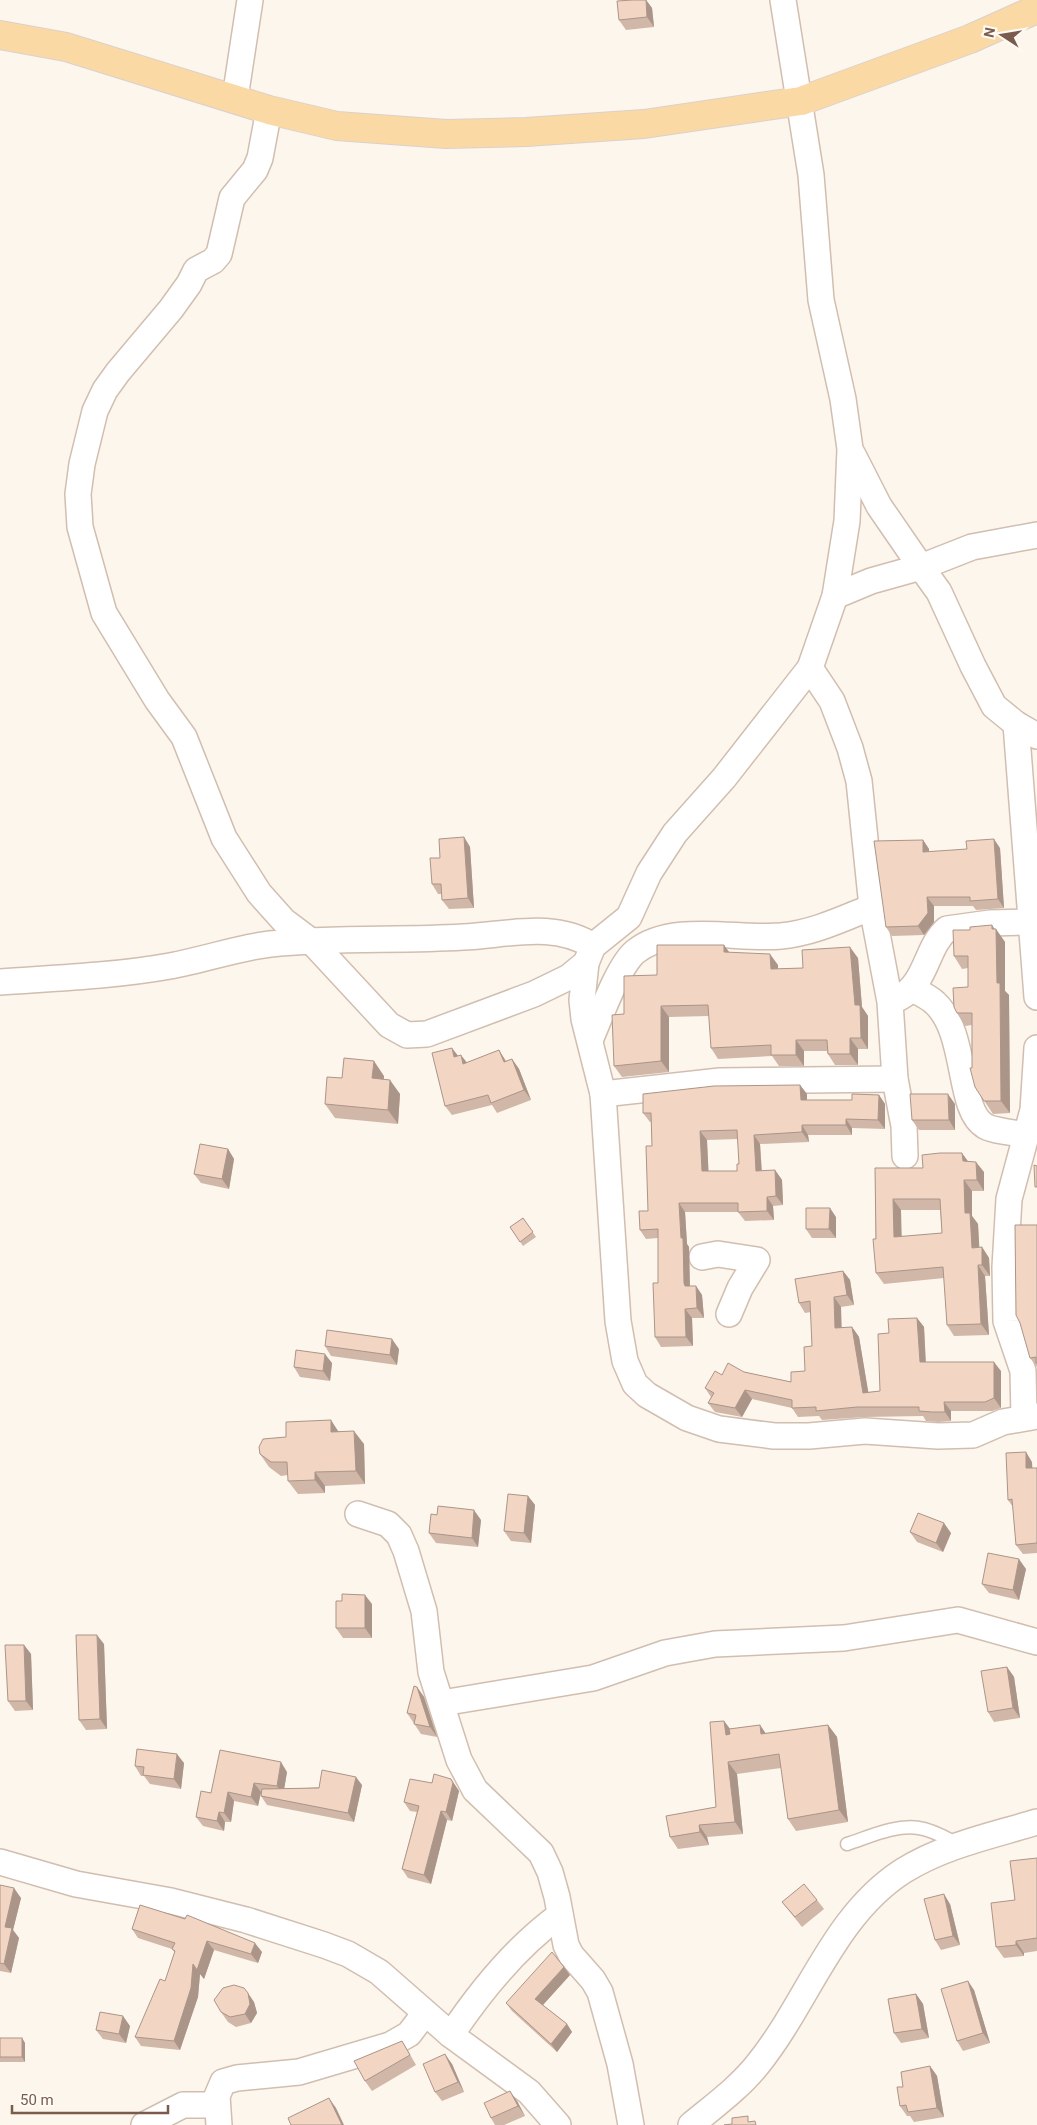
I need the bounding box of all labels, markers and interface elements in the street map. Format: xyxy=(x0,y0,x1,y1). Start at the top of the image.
north arrow xyxy=(977,10,1027,60)
text: N xyxy=(980,26,998,39)
scale bar xyxy=(12,2082,169,2114)
text: 50 m xyxy=(20,2091,54,2109)

